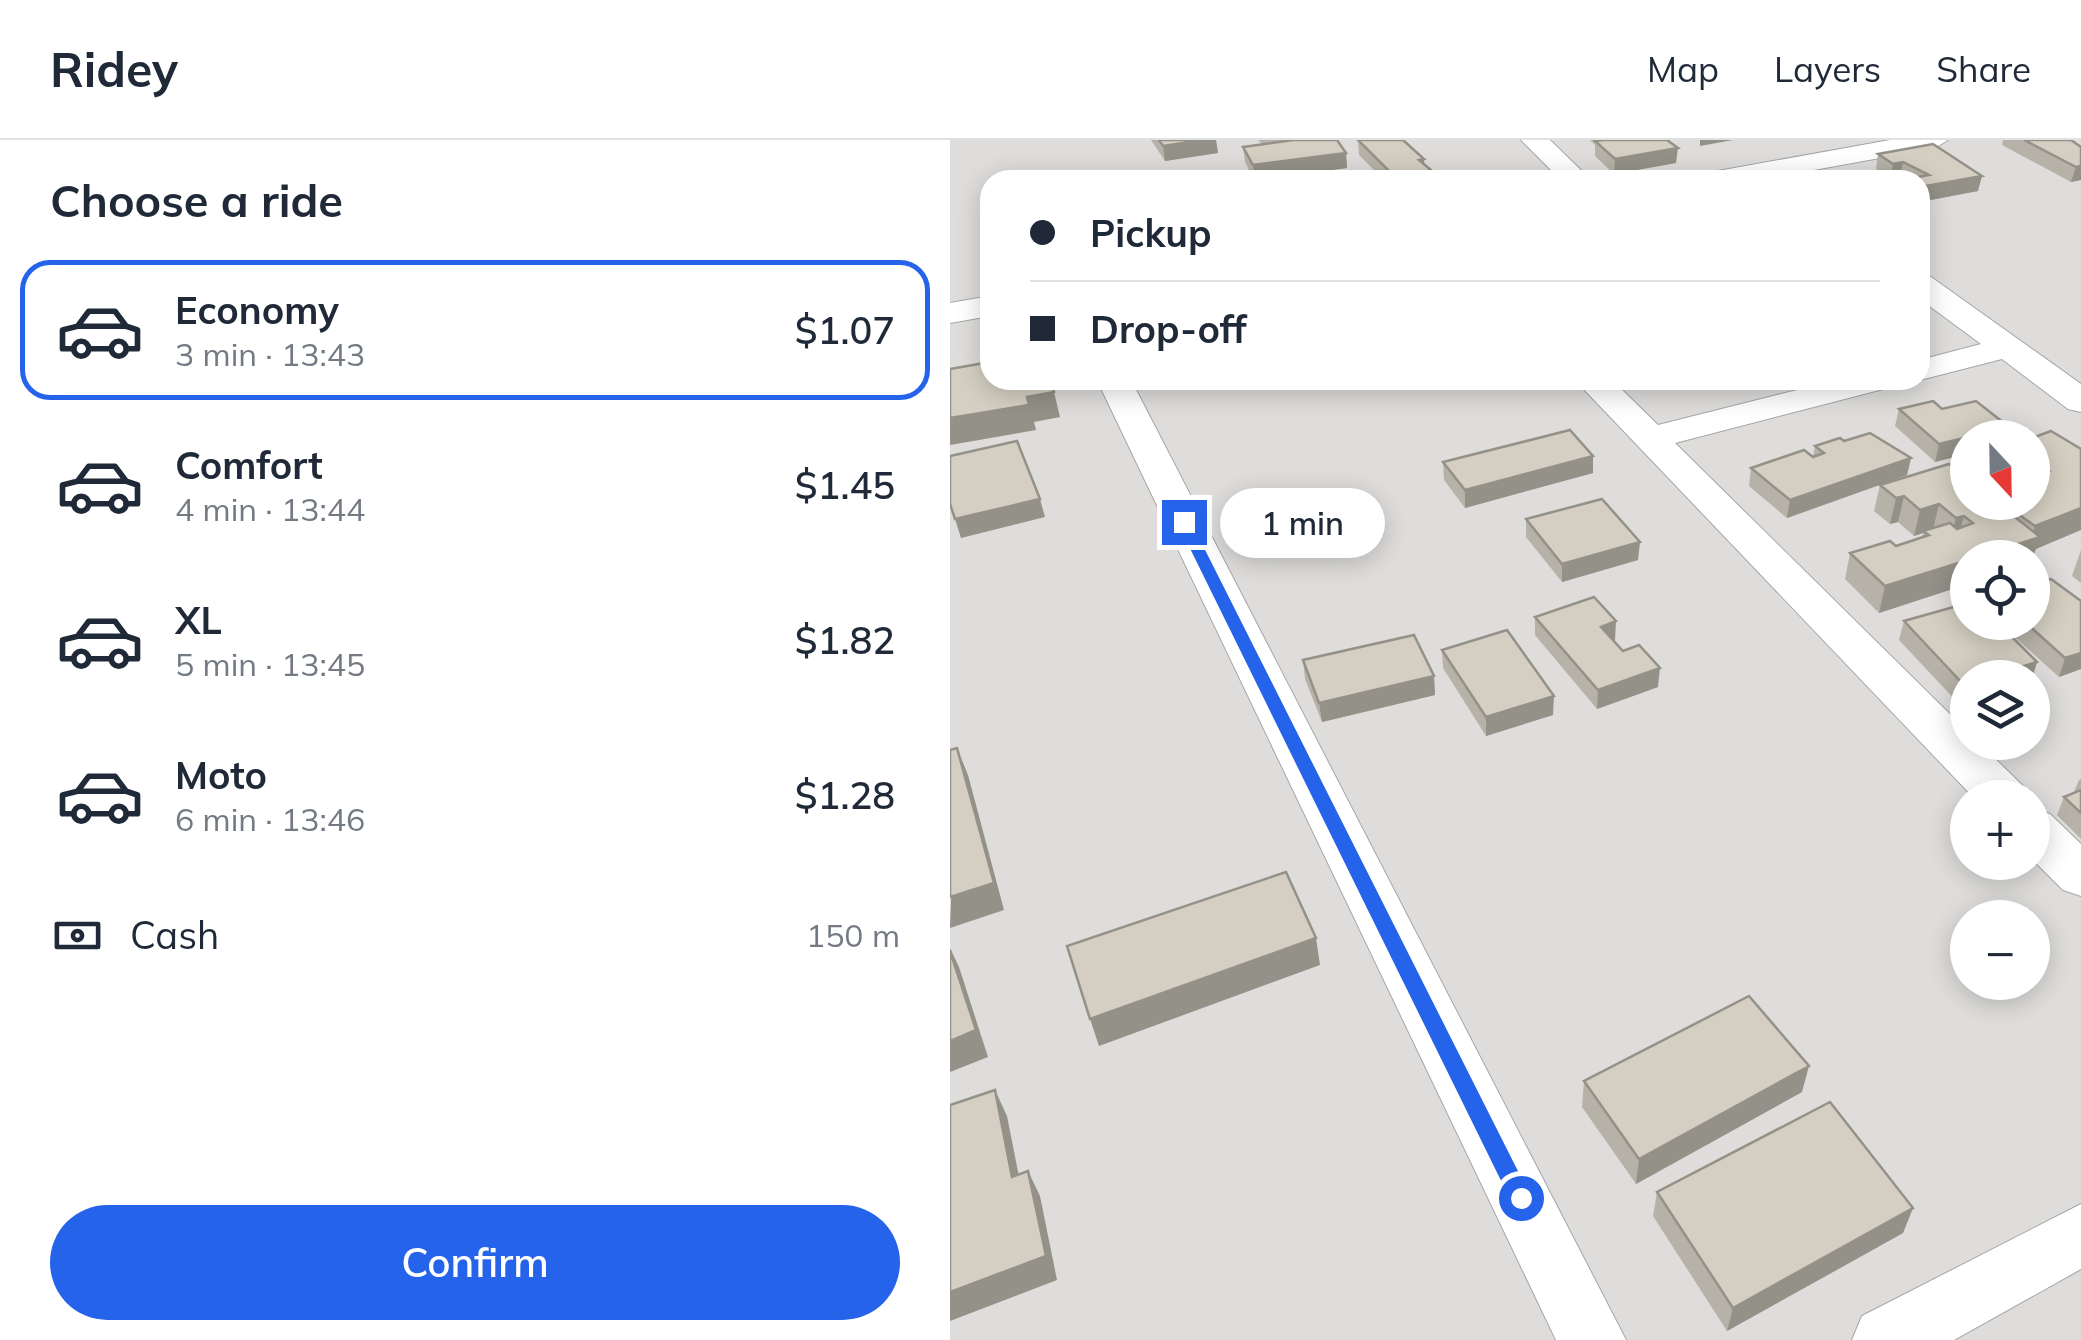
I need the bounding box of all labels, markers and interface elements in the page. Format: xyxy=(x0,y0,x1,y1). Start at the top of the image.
text: Ridey xyxy=(50,39,178,99)
text: Map xyxy=(1647,47,1719,91)
text: Layers xyxy=(1774,47,1881,91)
text: Share xyxy=(1936,47,2031,91)
text: Choose a ride xyxy=(50,172,343,228)
text: Pickup xyxy=(1090,209,1212,257)
icon: car xyxy=(55,285,145,375)
text: Economy xyxy=(175,286,339,334)
text: Drop-off xyxy=(1090,305,1247,353)
text: $1.07 xyxy=(795,306,895,354)
text: 3 min · 13:43 xyxy=(175,334,365,374)
north arrow xyxy=(1950,420,2050,520)
map controls xyxy=(1950,420,2050,1000)
icon: car xyxy=(55,440,145,530)
text: Comfort xyxy=(175,441,323,489)
text: $1.45 xyxy=(795,461,895,509)
callout: 1 min xyxy=(1219,487,1384,557)
text: 4 min · 13:44 xyxy=(175,489,365,529)
route end xyxy=(1162,500,1207,545)
text: 1 min xyxy=(1261,503,1344,543)
button: locate xyxy=(1950,540,2050,640)
icon: car xyxy=(55,595,145,685)
text: XL xyxy=(175,596,222,644)
text: $1.82 xyxy=(795,616,895,664)
text: 5 min · 13:45 xyxy=(175,644,365,684)
button: layers xyxy=(1950,660,2050,760)
icon: car xyxy=(55,750,145,840)
text: Moto xyxy=(175,751,267,799)
text: $1.28 xyxy=(795,771,895,819)
button: + xyxy=(1950,780,2050,880)
text: 6 min · 13:46 xyxy=(175,799,365,839)
button: − xyxy=(1950,900,2050,1000)
icon: cash xyxy=(50,908,105,963)
text: Cash xyxy=(130,911,219,959)
text: 150 m xyxy=(806,915,900,955)
route start xyxy=(1499,1176,1544,1221)
button: Confirm xyxy=(50,1205,900,1320)

